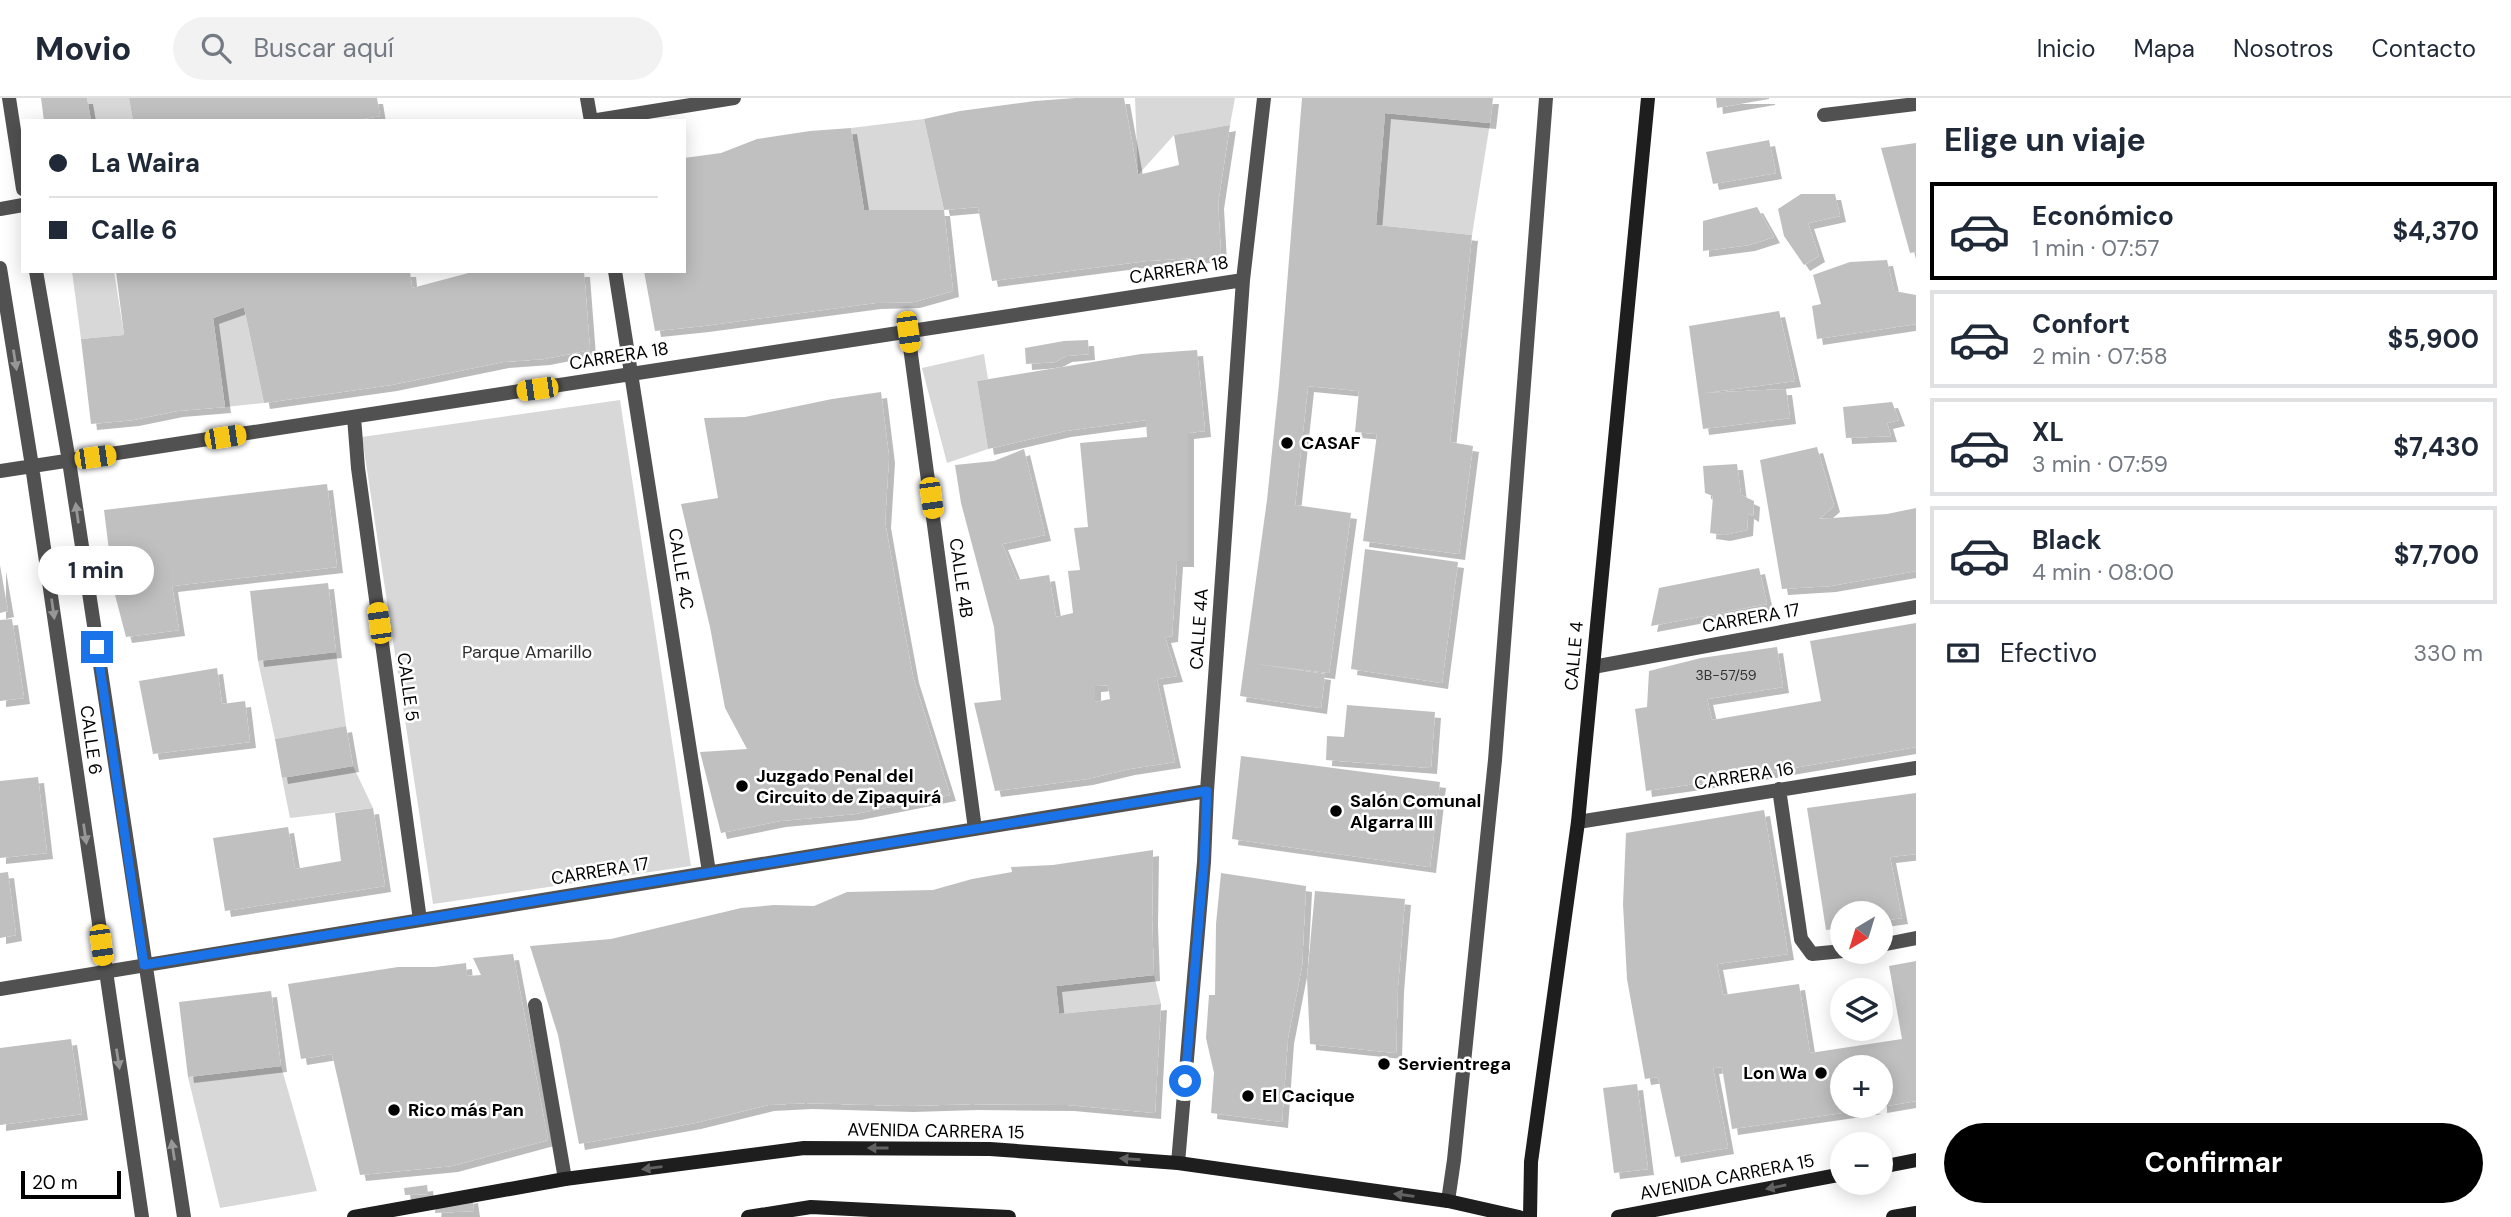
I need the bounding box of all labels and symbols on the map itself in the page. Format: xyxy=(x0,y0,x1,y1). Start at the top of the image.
street label: CARRERA 18 xyxy=(1128,250,1230,290)
car xyxy=(895,310,922,354)
street label: CARRERA 18 xyxy=(568,336,670,376)
one-way arrow xyxy=(10,349,21,371)
car xyxy=(515,376,560,402)
car xyxy=(203,423,248,451)
place label: CASAF xyxy=(1301,431,1361,455)
marker: CASAF xyxy=(1279,435,1295,451)
car xyxy=(73,444,118,470)
car xyxy=(918,476,945,520)
one-way arrow xyxy=(71,502,82,524)
street label: CALLE 4C xyxy=(663,526,699,612)
street label: CALLE 4B xyxy=(944,537,978,620)
callout: 1 min xyxy=(39,546,155,594)
street label: CALLE 4A xyxy=(1184,588,1214,670)
one-way arrow xyxy=(48,598,59,620)
street label: CARRERA 17 xyxy=(1700,598,1802,638)
car xyxy=(366,601,393,645)
street label: CALLE 4 xyxy=(1559,620,1589,692)
route end xyxy=(81,631,113,663)
park label: Parque Amarillo xyxy=(462,640,592,664)
street label: CALLE 5 xyxy=(391,651,425,723)
house number: 3B-57/59 xyxy=(1696,666,1757,684)
street label: CALLE 6 xyxy=(74,704,108,776)
street label: CARRERA 16 xyxy=(1693,756,1795,796)
place label: Juzgado Penal del Circuito de Zipaquirá xyxy=(756,764,941,809)
marker: Juzgado Penal del Circuito de Zipaquirá xyxy=(734,778,750,794)
place label: Salón Comunal Algarra III xyxy=(1350,789,1481,834)
marker: Salón Comunal Algarra III xyxy=(1328,803,1344,819)
one-way arrow xyxy=(80,823,91,845)
street label: CARRERA 17 xyxy=(549,851,651,891)
north arrow xyxy=(1830,901,1894,964)
car xyxy=(88,923,115,967)
one-way arrow xyxy=(113,1048,124,1070)
place label: Servientrega xyxy=(1398,1052,1511,1076)
marker: Servientrega xyxy=(1376,1056,1392,1072)
place label: Lon Wa xyxy=(1743,1061,1807,1085)
route start xyxy=(1169,1065,1201,1097)
marker: Lon Wa xyxy=(1813,1065,1829,1081)
place label: El Cacique xyxy=(1262,1084,1355,1108)
marker: El Cacique xyxy=(1240,1088,1256,1104)
place label: Rico más Pan xyxy=(408,1098,524,1122)
marker: Rico más Pan xyxy=(386,1102,402,1118)
street label: AVENIDA CARRERA 15 xyxy=(847,1117,1025,1145)
one-way arrow xyxy=(167,1138,178,1160)
one-way arrow xyxy=(867,1142,889,1154)
street label: AVENIDA CARRERA 15 xyxy=(1638,1148,1816,1206)
one-way arrow xyxy=(1118,1153,1140,1164)
one-way arrow xyxy=(641,1163,663,1174)
scale bar xyxy=(21,1168,121,1200)
one-way arrow xyxy=(1765,1181,1787,1192)
one-way arrow xyxy=(1393,1189,1415,1200)

